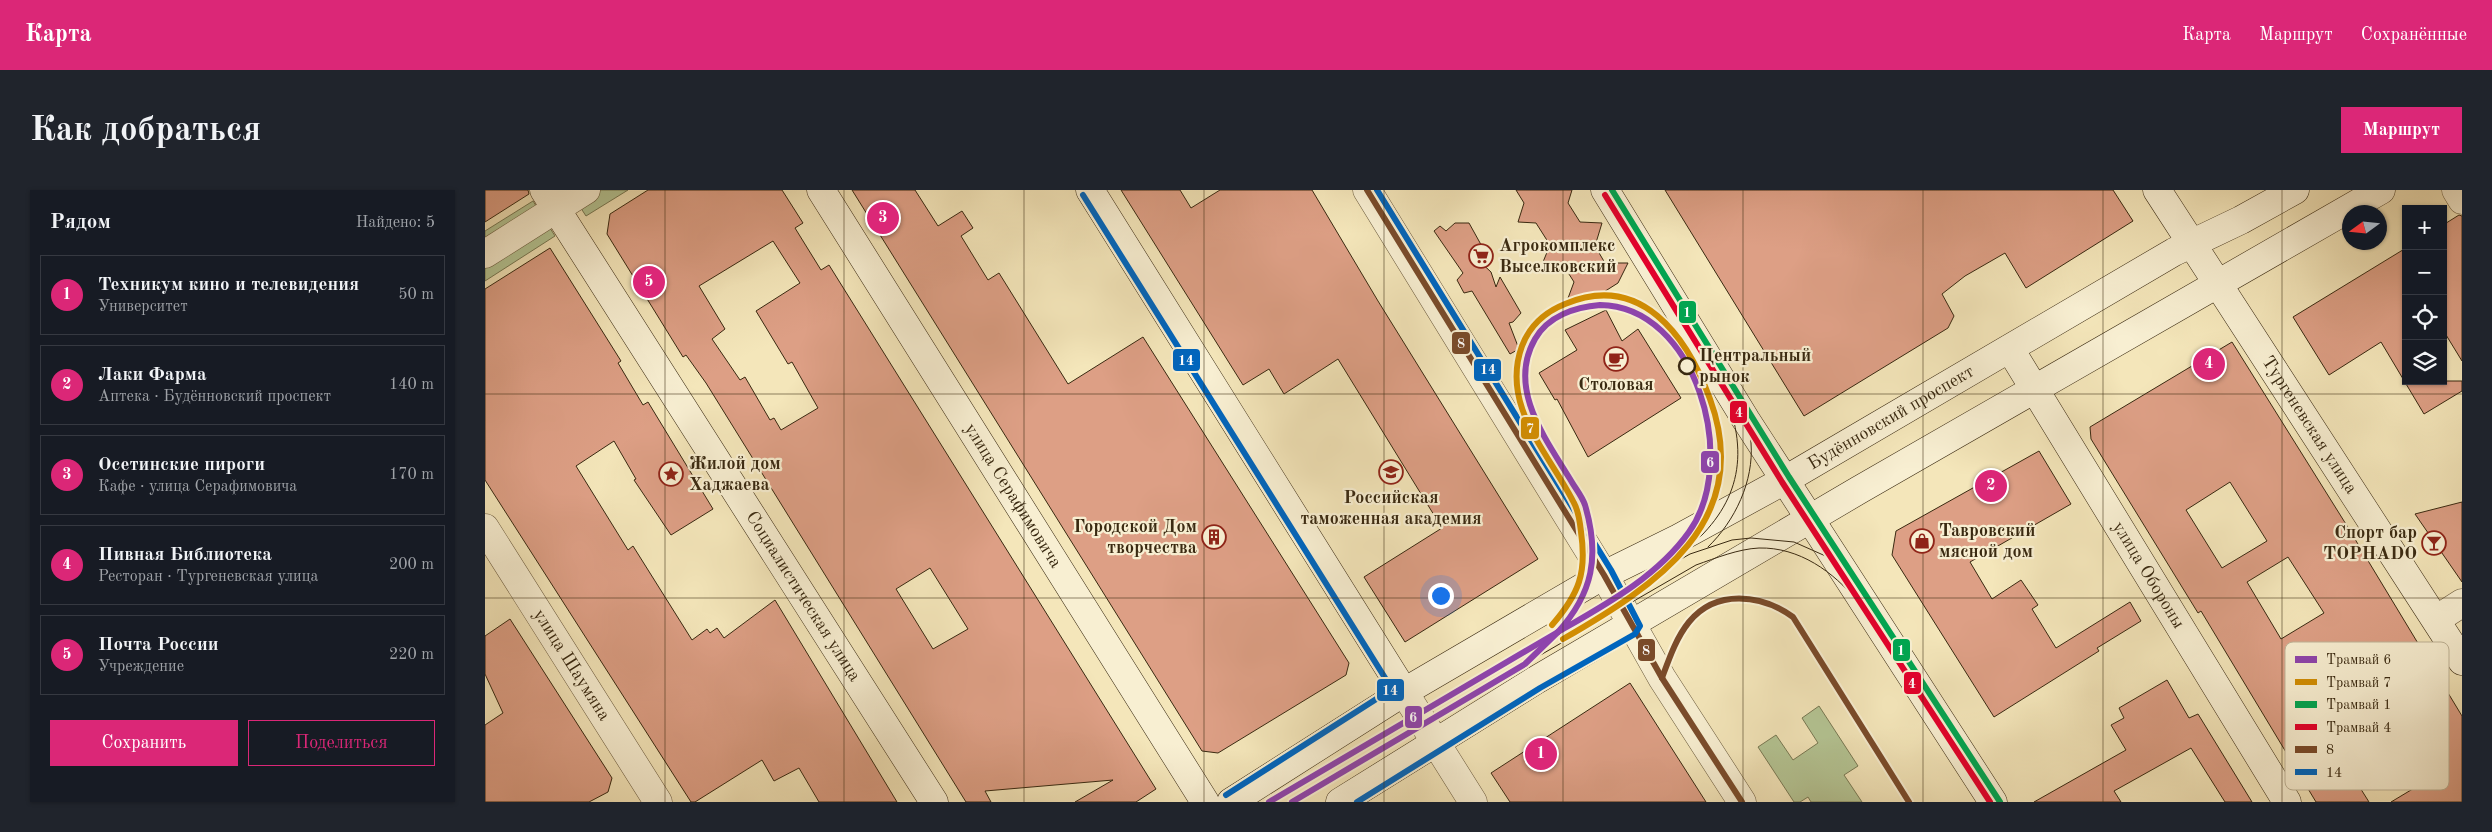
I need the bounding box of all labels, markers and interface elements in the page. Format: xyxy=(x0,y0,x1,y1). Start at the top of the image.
text: Карта xyxy=(25,23,92,47)
text: Карта xyxy=(2182,26,2231,44)
text: Маршрут xyxy=(2259,26,2333,44)
text: Сохранённые xyxy=(2361,26,2467,44)
button: Маршрут xyxy=(2341,107,2462,153)
text: Как добраться xyxy=(30,113,261,148)
pin: 3 xyxy=(867,199,899,237)
north arrow xyxy=(2342,205,2387,250)
map controls xyxy=(2402,205,2447,385)
button: + xyxy=(2402,205,2447,250)
text: Рядом xyxy=(50,212,111,233)
text: Найдено: 5 xyxy=(356,215,435,231)
place label: Агрокомплекс Выселковский xyxy=(1499,237,1616,276)
supermarket icon: Агрокомплекс Выселковский xyxy=(1468,243,1494,269)
button: − xyxy=(2402,250,2447,295)
pin: 5 xyxy=(633,263,665,301)
text: Техникум кино и телевидения xyxy=(98,276,359,295)
text: 1 xyxy=(62,287,72,303)
text: 50 m xyxy=(398,287,434,303)
button: locate xyxy=(2402,295,2447,340)
text: Университет xyxy=(98,299,188,315)
line badge: 1 xyxy=(1678,300,1697,324)
text: 1 xyxy=(1683,306,1691,320)
line badge: 8 xyxy=(1451,331,1471,355)
text: 8 xyxy=(1457,337,1465,351)
button: layers xyxy=(2402,340,2447,385)
pin: 4 xyxy=(2193,345,2225,383)
cafe icon: Столовая xyxy=(1603,346,1629,372)
place label: Центральный рынок xyxy=(1699,347,1811,386)
line badge: 14 xyxy=(1172,348,1201,372)
street label: Тургеневская улица xyxy=(2258,353,2360,497)
text: 14 xyxy=(1178,354,1194,368)
marker: Центральный рынок xyxy=(1678,357,1696,375)
line badge: 14 xyxy=(1473,358,1502,382)
street label: Будённовский проспект xyxy=(1805,362,1977,473)
text: 14 xyxy=(1480,363,1496,377)
text: Лаки Фарма xyxy=(98,366,207,385)
place label: Столовая xyxy=(1578,376,1654,394)
text: 2 xyxy=(62,377,72,393)
text: 140 m xyxy=(389,377,434,393)
text: Аптека · Будённовский проспект xyxy=(98,389,331,405)
line badge: 4 xyxy=(1729,400,1748,424)
text: 4 xyxy=(1735,406,1743,420)
line badge: 7 xyxy=(1520,416,1540,440)
street label: улица Серафимовича xyxy=(961,420,1065,571)
text: 7 xyxy=(1526,422,1534,436)
line badge: 6 xyxy=(1700,450,1720,474)
place label: Жилой дом Хаджаева xyxy=(689,455,781,494)
text: Осетинские пироги xyxy=(98,456,265,475)
text: 6 xyxy=(1706,456,1714,470)
school or university icon: Российская таможенная академия xyxy=(1378,459,1404,485)
place icon: Жилой дом Хаджаева xyxy=(658,461,684,487)
text: 3 xyxy=(62,467,72,483)
text: 170 m xyxy=(389,467,434,483)
pin: 2 xyxy=(1975,467,2007,505)
text: Кафе · улица Серафимовича xyxy=(98,479,297,495)
place label: Российская таможенная академия xyxy=(1300,489,1482,528)
street label: Социалистическая улица xyxy=(742,508,864,685)
place label: Городской Дом творчества xyxy=(1073,518,1197,557)
street label: улица Обороны xyxy=(2109,518,2188,632)
place label: Тавровский мясной дом xyxy=(1939,522,2035,561)
building icon: Городской Дом творчества xyxy=(1201,524,1227,550)
place label: Спорт бар ТОРНАDО xyxy=(2323,524,2417,563)
shop icon: Тавровский мясной дом xyxy=(1909,528,1935,554)
bar icon: Спорт бар ТОРНАDО xyxy=(2421,530,2447,556)
text: Пивная Библиотека xyxy=(98,546,272,565)
text: 4 xyxy=(62,557,72,573)
text: 200 m xyxy=(389,557,434,573)
text: Ресторан · Тургеневская улица xyxy=(98,569,318,585)
your location xyxy=(1428,583,1454,609)
street label: улица Шаумяна xyxy=(530,606,613,724)
text: Почта России xyxy=(98,636,219,655)
line badge: 8 xyxy=(1637,638,1656,662)
line badge: 1 xyxy=(1892,638,1911,662)
legend xyxy=(2285,642,2449,790)
text: 8 xyxy=(1642,644,1650,658)
text: 1 xyxy=(1897,644,1905,658)
text: 5 xyxy=(62,647,72,663)
text: 220 m xyxy=(389,647,434,663)
text: Трамвай 6 xyxy=(2326,653,2391,667)
text: Учреждение xyxy=(98,659,184,675)
line badge: 4 xyxy=(1903,671,1922,695)
text: Трамвай 7 xyxy=(2326,676,2391,690)
text: 4 xyxy=(1908,677,1916,691)
line badge: 14 xyxy=(1376,678,1405,702)
text: 14 xyxy=(1382,684,1398,698)
text: Трамвай 1 xyxy=(2326,698,2391,712)
line badge: 6 xyxy=(1404,705,1423,729)
text: 6 xyxy=(1409,711,1417,725)
button: Сохранить xyxy=(50,720,238,766)
button: Поделиться xyxy=(248,720,435,766)
text: Трамвай 4 xyxy=(2326,721,2391,735)
pin: 1 xyxy=(1525,735,1557,773)
text: 8 xyxy=(2326,743,2334,757)
text: 14 xyxy=(2326,766,2342,780)

